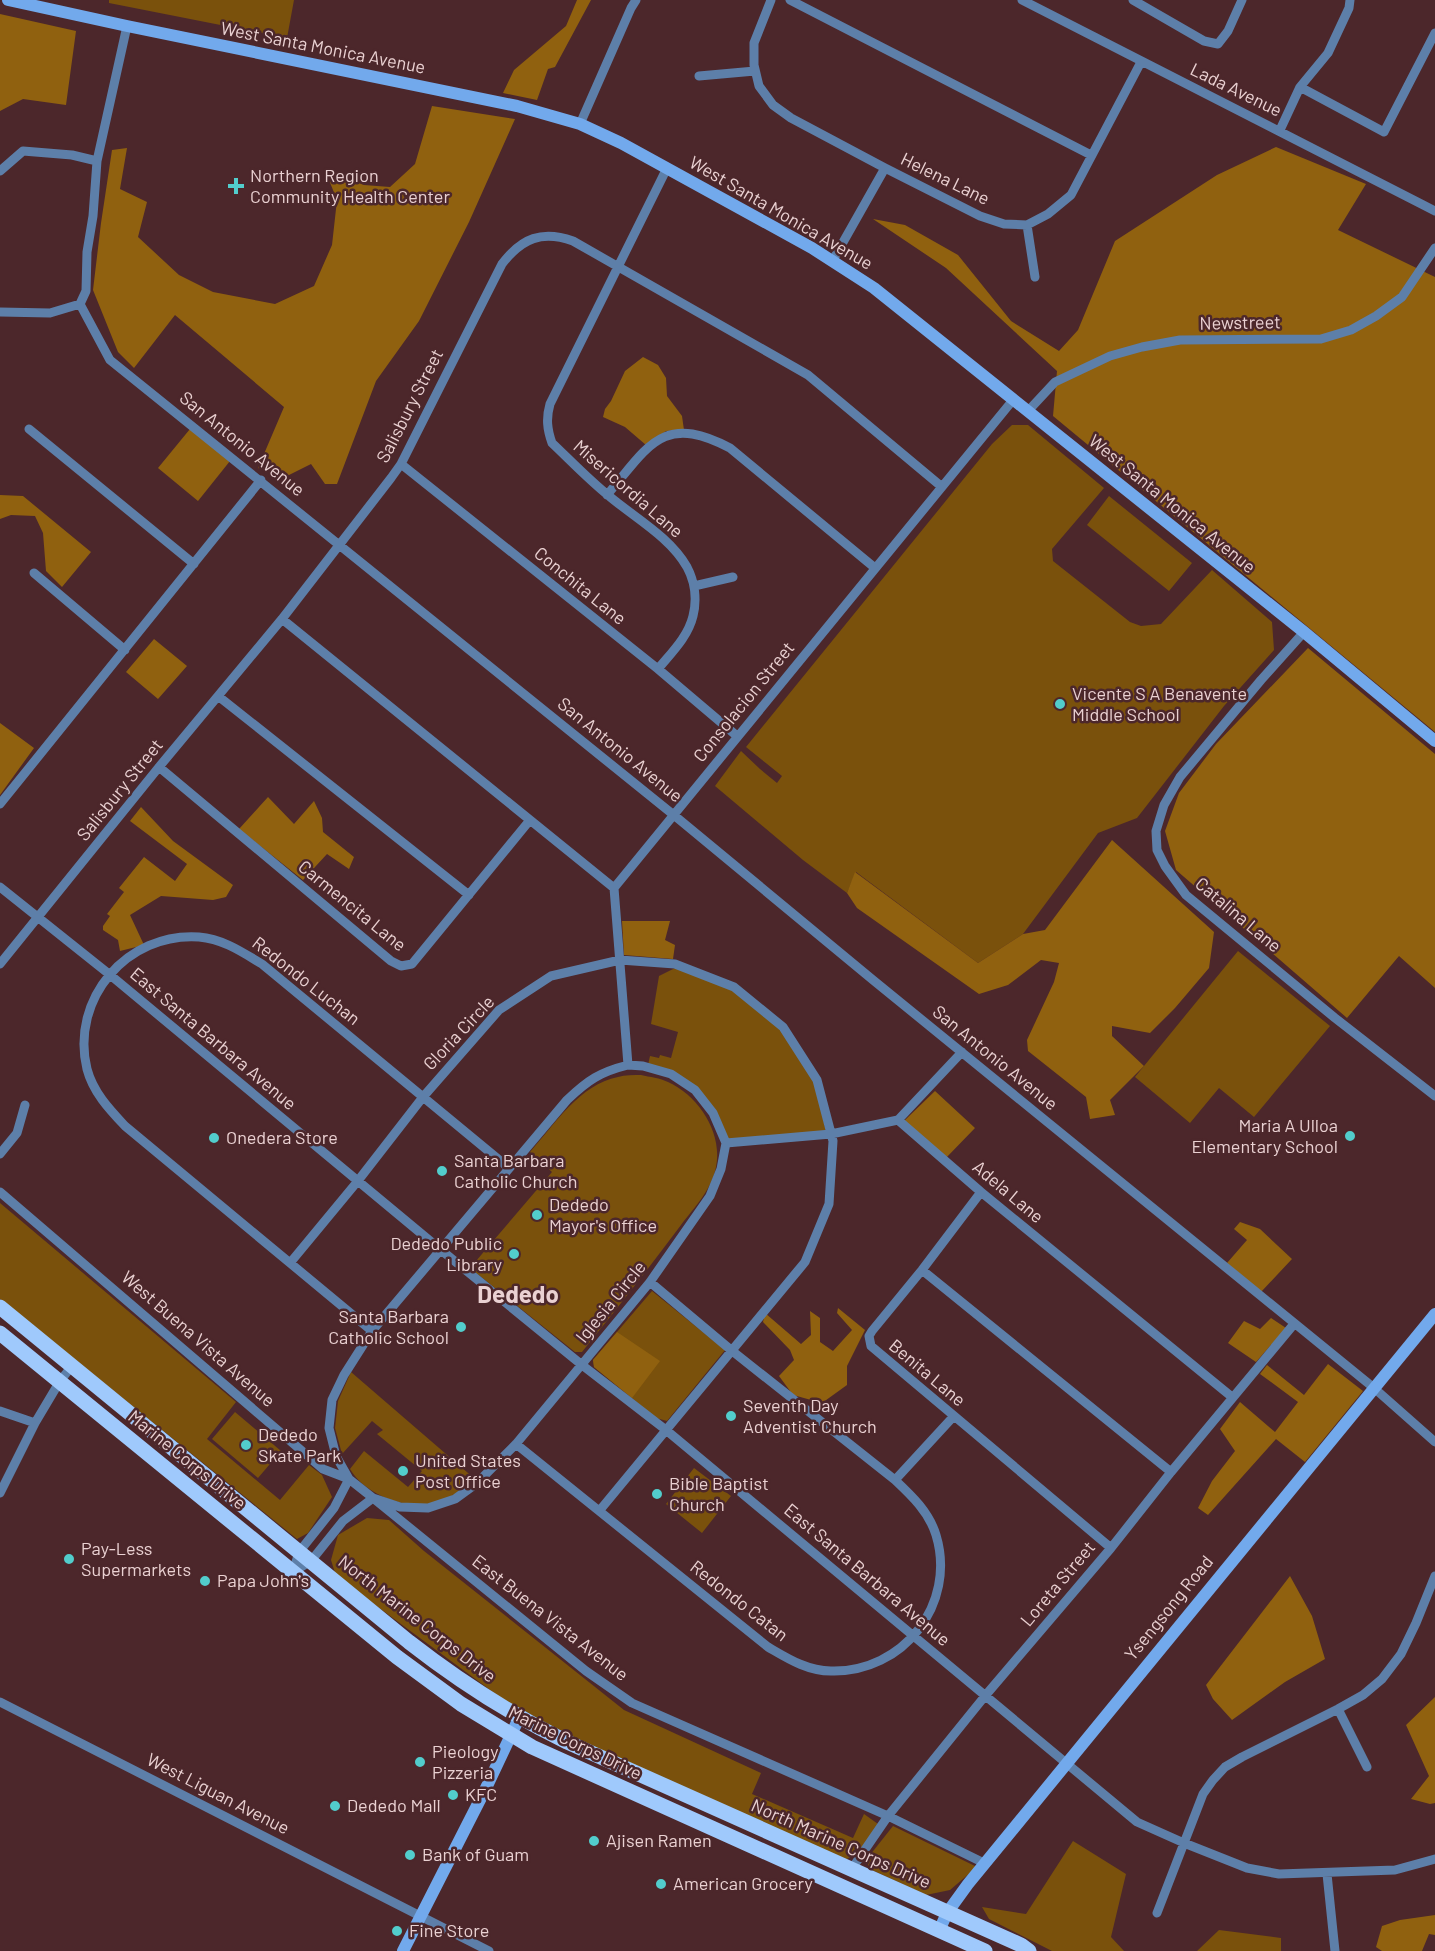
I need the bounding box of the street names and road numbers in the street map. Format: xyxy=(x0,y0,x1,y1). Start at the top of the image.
street label: West Santa Monica Avenue xyxy=(219,16,427,78)
street label: Lada Avenue xyxy=(1187,57,1286,121)
street label: Helena Lane xyxy=(897,147,993,209)
street label: West Santa Monica Avenue xyxy=(686,151,877,274)
street label: Newstreet xyxy=(1199,310,1281,334)
street label: Salisbury Street xyxy=(371,345,447,466)
street label: San Antonio Avenue xyxy=(176,386,310,500)
street label: West Santa Monica Avenue xyxy=(1085,429,1260,577)
street label: Misericordia Lane xyxy=(569,435,688,542)
street label: Conchita Lane xyxy=(530,541,631,629)
street label: Consolacion Street xyxy=(688,637,798,766)
street label: San Antonio Avenue xyxy=(554,692,688,806)
street label: Salisbury Street xyxy=(71,734,167,845)
street label: Carmencita Lane xyxy=(294,855,411,955)
street label: Catalina Lane xyxy=(1191,872,1286,957)
street label: Redondo Luchan xyxy=(248,931,365,1029)
street label: East Santa Barbara Avenue xyxy=(126,962,301,1114)
street label: Gloria Circle xyxy=(418,990,498,1074)
street label: San Antonio Avenue xyxy=(929,1000,1063,1114)
street label: Adela Lane xyxy=(969,1155,1049,1227)
street label: Iglesia Circle xyxy=(571,1256,650,1347)
street label: West Buena Vista Avenue xyxy=(117,1266,280,1411)
street label: Benita Lane xyxy=(885,1334,970,1411)
street label: Marine Corps Drive xyxy=(124,1405,251,1514)
street label: East Santa Barbara Avenue xyxy=(780,1498,955,1650)
street label: Loreta Street xyxy=(1015,1536,1099,1630)
street label: East Buena Vista Avenue xyxy=(468,1549,633,1685)
street label: North Marine Corps Drive xyxy=(334,1550,501,1687)
street label: Ysengsong Road xyxy=(1119,1551,1217,1664)
street label: Redondo Catan xyxy=(686,1555,793,1645)
street label: Marine Corps Drive xyxy=(505,1700,646,1784)
street label: West Liguan Avenue xyxy=(144,1748,293,1839)
street label: North Marine Corps Drive xyxy=(748,1794,935,1893)

